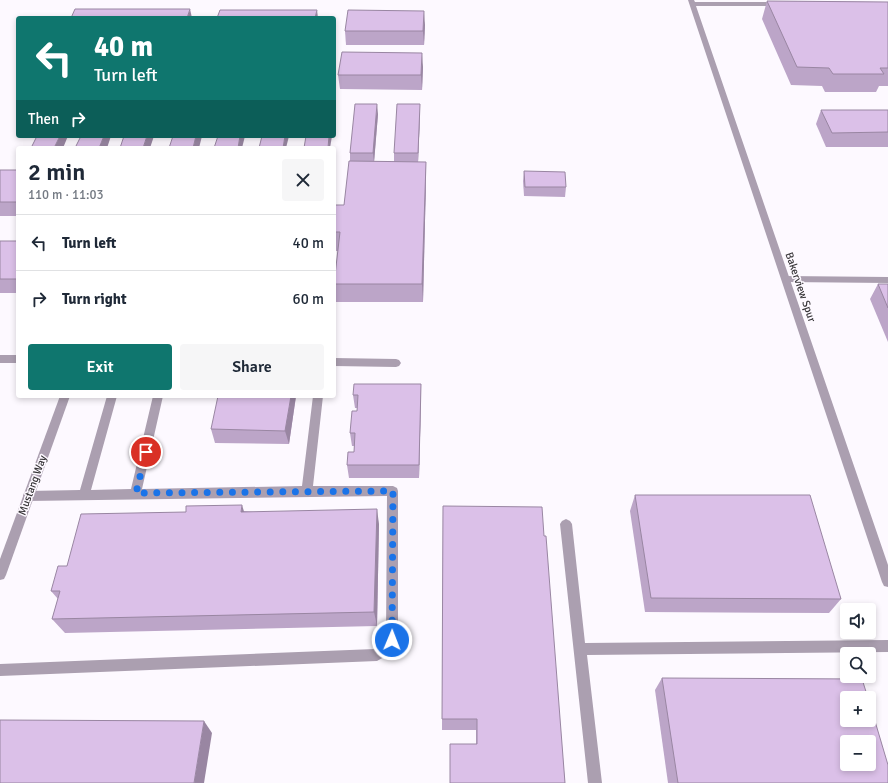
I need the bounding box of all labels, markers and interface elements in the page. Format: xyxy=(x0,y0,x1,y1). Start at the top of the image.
text: 40 m xyxy=(94,30,153,64)
icon: left xyxy=(28,32,80,84)
text: Turn left xyxy=(94,64,157,86)
icon: right xyxy=(67,108,89,130)
text: Then xyxy=(28,110,59,128)
text: 2 min xyxy=(28,157,85,187)
button: close xyxy=(282,159,324,201)
text: 110 m · 11:03 xyxy=(28,187,104,203)
icon: left xyxy=(28,232,50,254)
text: Turn left xyxy=(62,234,116,252)
text: 40 m xyxy=(293,234,324,252)
street label: Bakerview Spur xyxy=(782,251,819,324)
icon: right xyxy=(28,288,50,310)
text: Turn right xyxy=(62,290,127,308)
text: 60 m xyxy=(293,290,324,308)
button: Exit xyxy=(28,344,172,390)
button: Share xyxy=(180,344,324,390)
pin xyxy=(129,435,163,469)
icon: arrive xyxy=(135,441,157,463)
street label: Mustang Way xyxy=(16,453,50,517)
map controls xyxy=(840,603,876,771)
button: sound xyxy=(840,603,876,639)
position arrow xyxy=(371,619,413,661)
button: search xyxy=(840,647,876,683)
button: + xyxy=(840,691,876,727)
button: − xyxy=(840,735,876,771)

